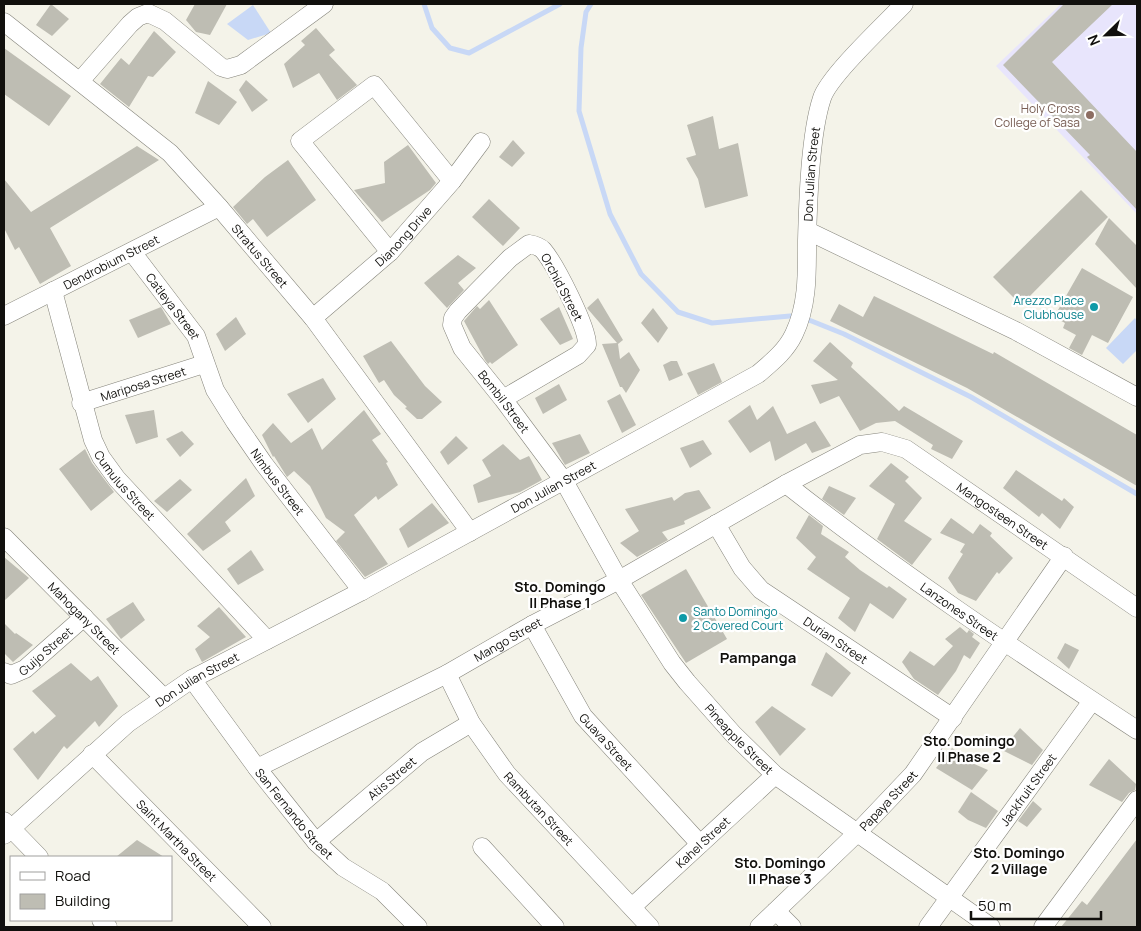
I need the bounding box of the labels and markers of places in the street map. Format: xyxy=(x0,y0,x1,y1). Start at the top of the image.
place label: Holy Cross College of Sasa xyxy=(994,100,1080,131)
marker: Holy Cross College of Sasa xyxy=(1084,109,1096,121)
place label: Arezzo Place Clubhouse xyxy=(1013,292,1084,323)
marker: Arezzo Place Clubhouse xyxy=(1088,301,1100,313)
place label: Santo Domingo 2 Covered Court xyxy=(693,603,783,634)
marker: Santo Domingo 2 Covered Court xyxy=(677,612,689,624)

